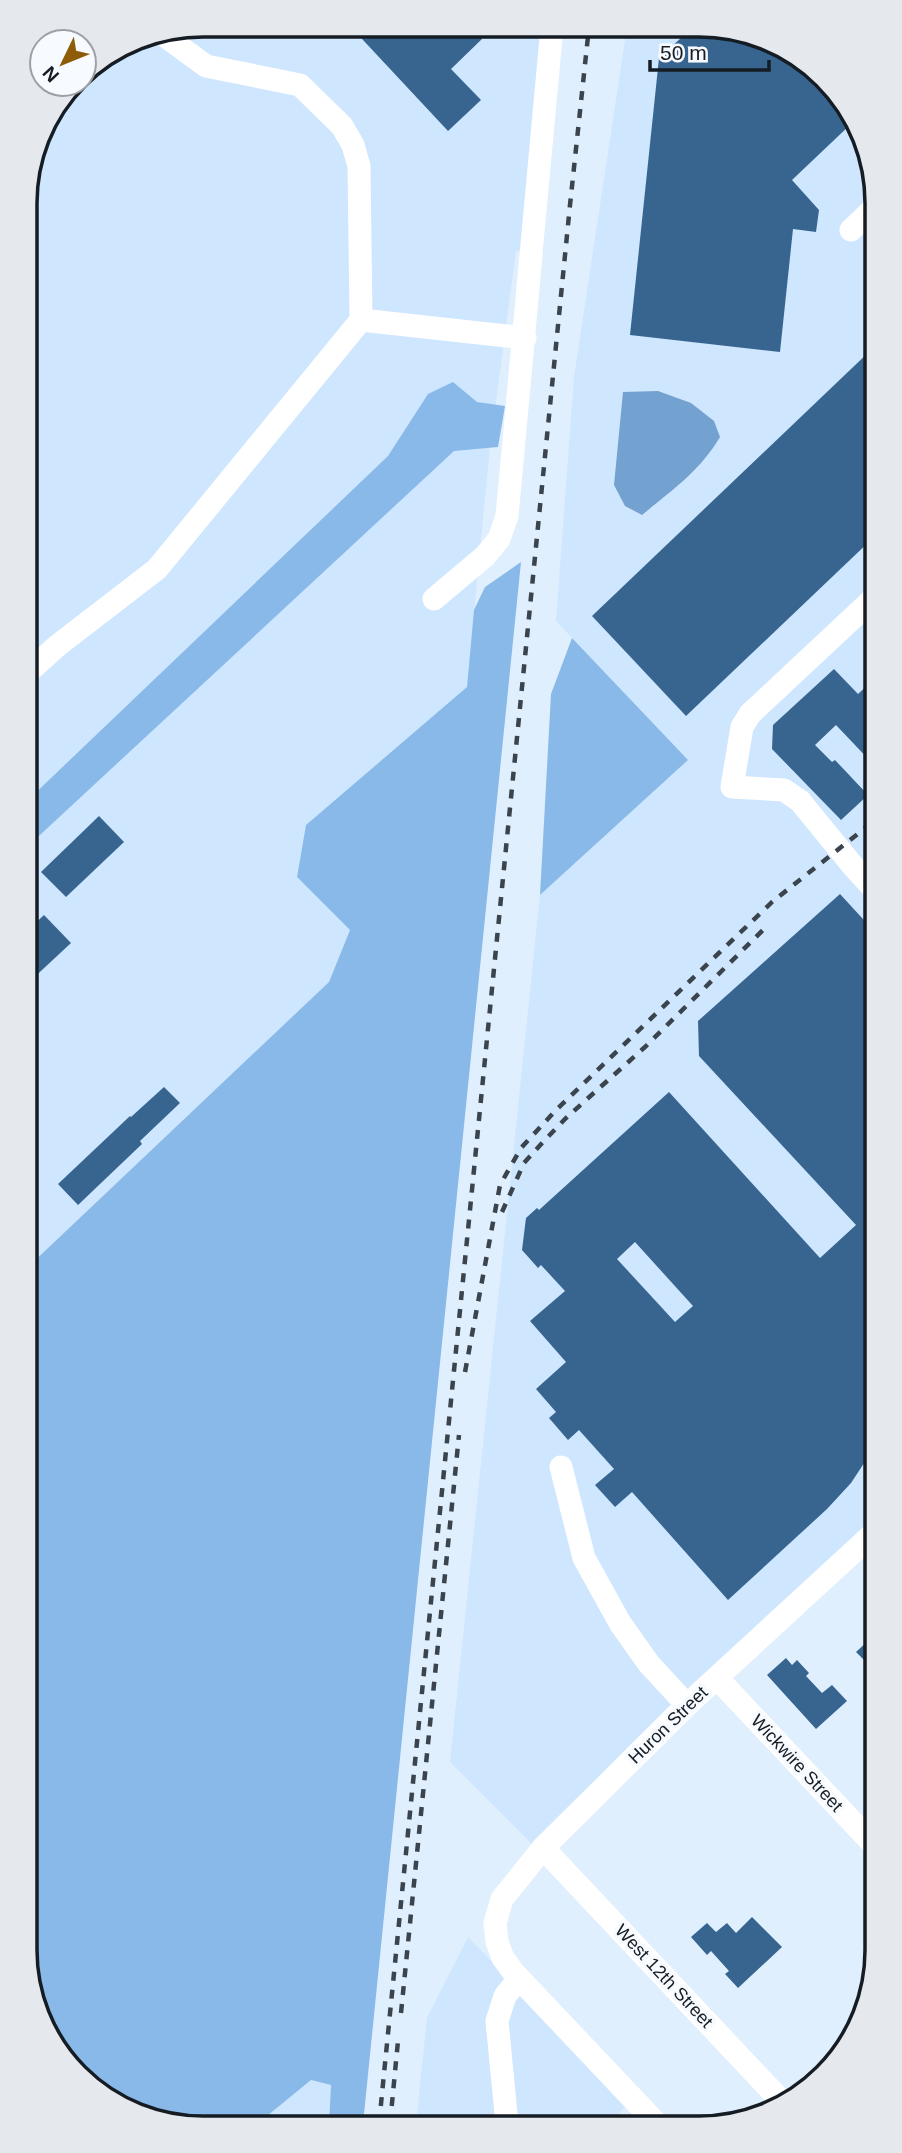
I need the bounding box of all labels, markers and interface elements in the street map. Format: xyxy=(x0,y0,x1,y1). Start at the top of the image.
north arrow xyxy=(28,28,98,98)
scale bar xyxy=(650,28,769,72)
text: 50 m xyxy=(660,41,707,64)
text: N xyxy=(39,62,63,86)
street label: Huron Street xyxy=(624,1682,712,1768)
street label: Wickwire Street xyxy=(747,1710,847,1816)
street label: West 12th Street xyxy=(611,1920,717,2032)

